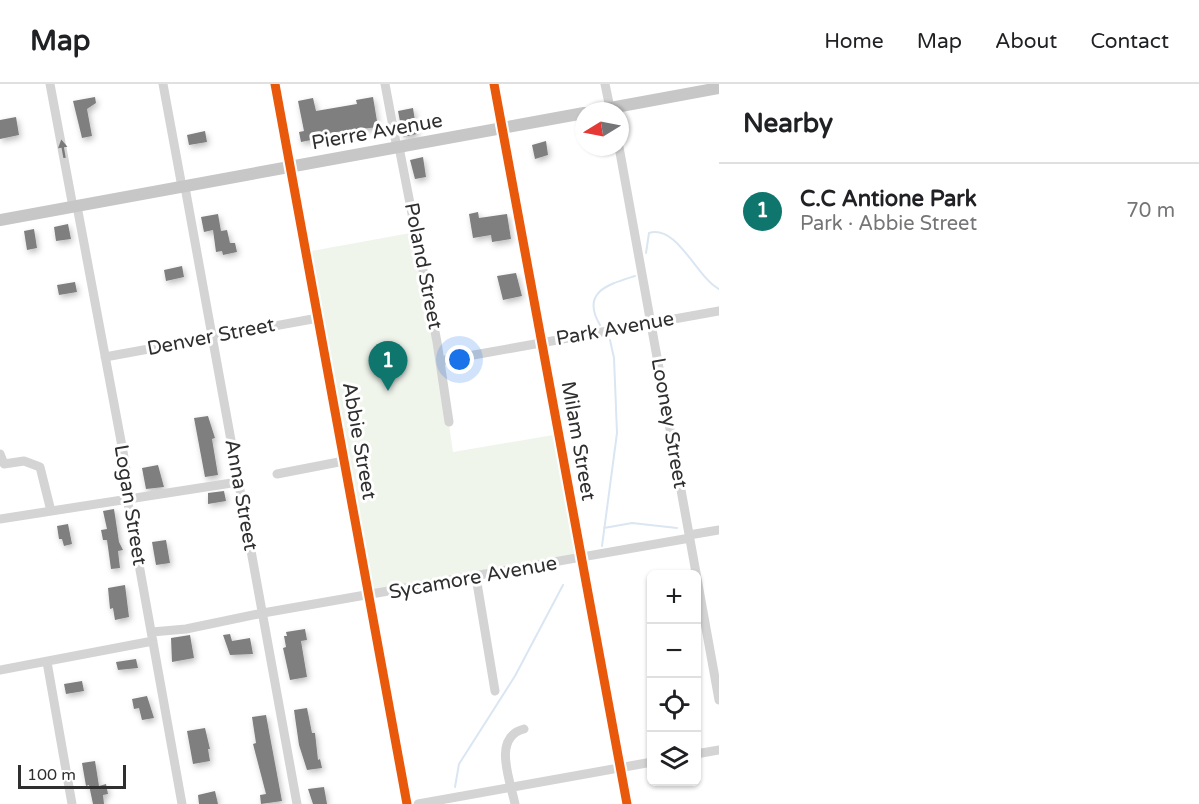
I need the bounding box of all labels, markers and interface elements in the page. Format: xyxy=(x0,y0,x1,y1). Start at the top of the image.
text: Map xyxy=(30,24,90,58)
text: Home xyxy=(824,29,884,54)
text: Map xyxy=(917,29,962,54)
text: About xyxy=(995,29,1057,54)
text: Contact xyxy=(1090,29,1169,54)
north arrow xyxy=(575,102,629,156)
text: Nearby xyxy=(743,108,833,139)
street label: Pierre Avenue xyxy=(310,109,444,155)
one-way arrow xyxy=(58,140,67,159)
text: C.C Antione Park xyxy=(800,186,977,212)
text: 1 xyxy=(756,199,769,223)
text: 70 m xyxy=(1126,199,1175,223)
street label: Poland Street xyxy=(399,201,447,332)
text: Park · Abbie Street xyxy=(800,212,977,236)
street label: Park Avenue xyxy=(554,307,676,351)
street label: Denver Street xyxy=(145,313,277,361)
pin: 1 xyxy=(368,342,408,391)
your location xyxy=(445,345,474,374)
street label: Looney Street xyxy=(646,356,692,491)
street label: Milam Street xyxy=(556,379,600,503)
street label: Abbie Street xyxy=(337,380,381,502)
street label: Anna Street xyxy=(219,437,263,553)
street label: Logan Street xyxy=(109,443,151,568)
street label: Sycamore Avenue xyxy=(387,551,559,605)
map controls xyxy=(647,570,701,786)
button: + xyxy=(647,570,701,624)
button: − xyxy=(647,624,701,678)
button: locate xyxy=(647,678,701,732)
button: layers xyxy=(647,732,701,786)
scale bar xyxy=(18,762,126,790)
text: 100 m xyxy=(27,765,76,785)

